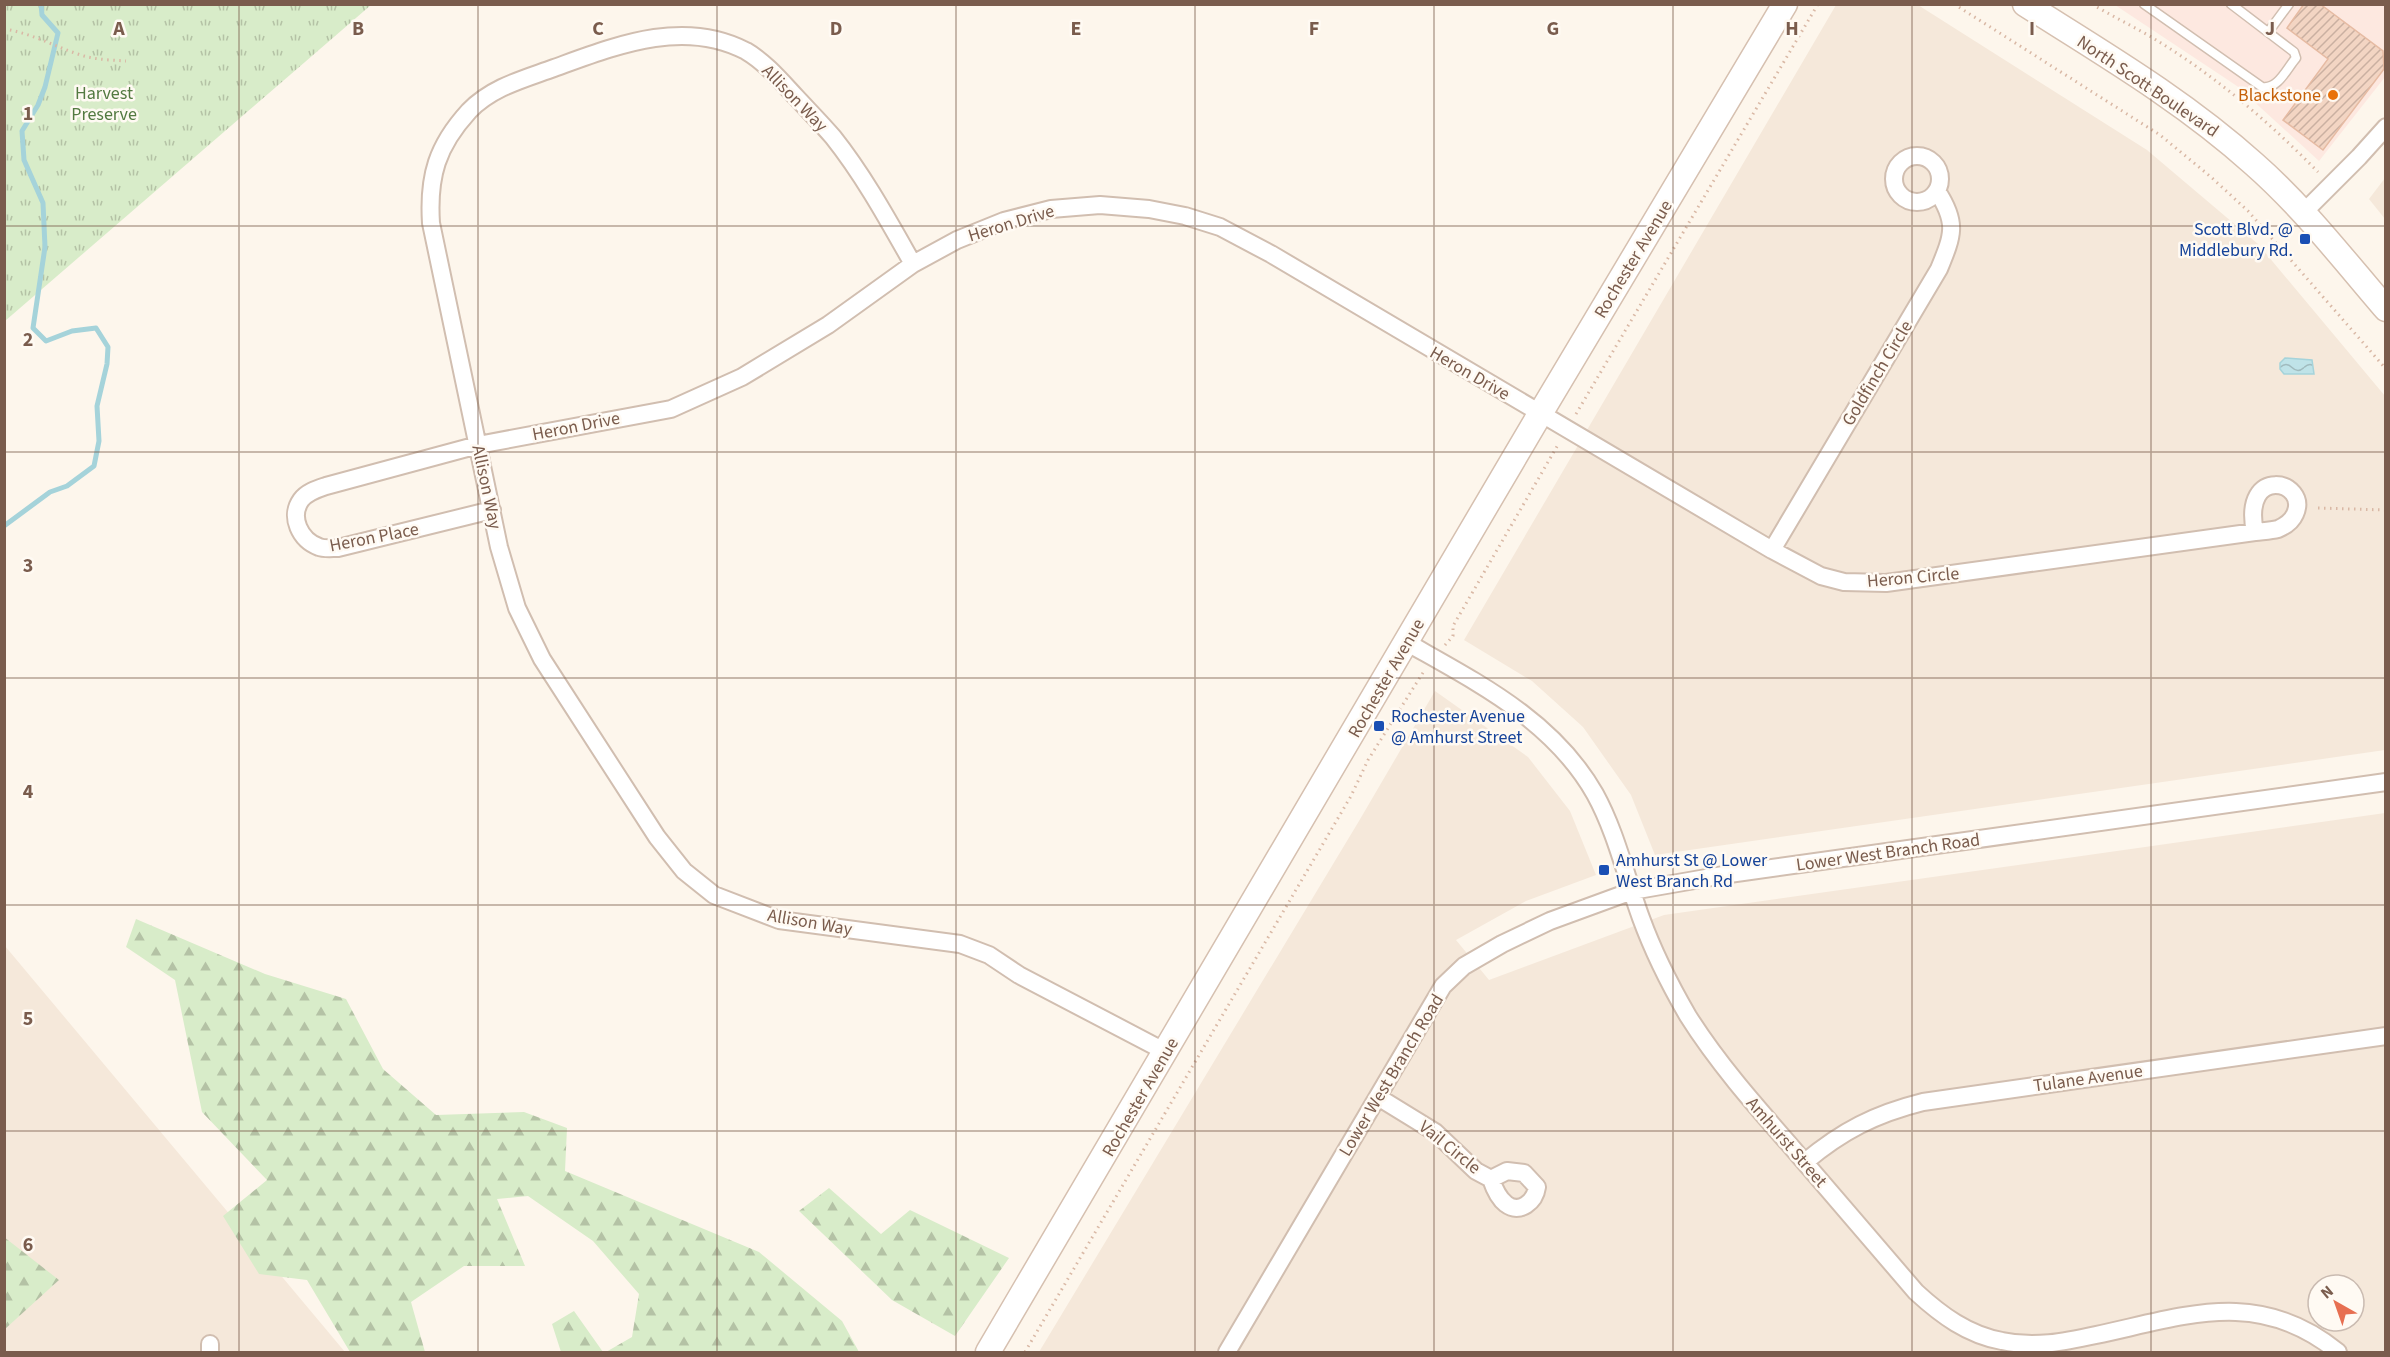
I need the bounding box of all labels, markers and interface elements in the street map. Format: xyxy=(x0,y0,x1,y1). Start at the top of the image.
text: A xyxy=(112,15,125,43)
text: B xyxy=(352,15,364,43)
text: C xyxy=(592,15,604,43)
text: D xyxy=(830,15,842,43)
text: E xyxy=(1071,15,1081,43)
text: F xyxy=(1309,15,1319,43)
text: G xyxy=(1547,15,1559,43)
text: H xyxy=(1785,15,1799,43)
text: I xyxy=(2029,15,2035,43)
text: J xyxy=(2265,15,2275,43)
street label: North Scott Boulevard xyxy=(2072,30,2224,143)
street label: Allison Way xyxy=(756,59,834,138)
park label: Harvest Preserve xyxy=(71,81,137,127)
place label: Blackstone xyxy=(2238,83,2321,108)
marker: Blackstone xyxy=(2326,88,2340,102)
text: 1 xyxy=(23,100,33,128)
street label: Rochester Avenue xyxy=(1588,195,1679,323)
street label: Heron Drive xyxy=(965,199,1057,248)
place label: Scott Blvd. @ Middlebury Rd. xyxy=(2179,217,2293,263)
marker: Scott Blvd. @ Middlebury Rd. xyxy=(2298,232,2312,246)
street label: Goldfinch Circle xyxy=(1836,316,1919,431)
text: 2 xyxy=(23,326,33,354)
street label: Heron Drive xyxy=(1425,340,1515,407)
street label: Heron Drive xyxy=(530,406,622,447)
street label: Allison Way xyxy=(465,443,508,532)
street label: Heron Place xyxy=(327,517,421,558)
text: 3 xyxy=(23,552,33,580)
street label: Heron Circle xyxy=(1866,561,1960,594)
street label: Rochester Avenue xyxy=(1342,614,1431,743)
place label: Rochester Avenue @ Amhurst Street xyxy=(1391,704,1525,750)
marker: Rochester Avenue @ Amhurst Street xyxy=(1372,719,1386,733)
text: 4 xyxy=(23,778,34,806)
street label: Lower West Branch Road xyxy=(1795,827,1982,878)
place label: Amhurst St @ Lower West Branch Rd xyxy=(1616,848,1768,894)
marker: Amhurst St @ Lower West Branch Rd xyxy=(1597,863,1611,877)
street label: Allison Way xyxy=(766,903,855,942)
street label: Lower West Branch Road xyxy=(1333,989,1450,1161)
text: 5 xyxy=(23,1005,33,1033)
street label: Rochester Avenue xyxy=(1096,1033,1185,1162)
street label: Tulane Avenue xyxy=(2032,1058,2144,1099)
street label: Amhurst Street xyxy=(1740,1092,1833,1193)
street label: Vail Circle xyxy=(1413,1115,1486,1180)
text: 6 xyxy=(23,1231,33,1259)
north arrow xyxy=(2306,1273,2366,1333)
text: N xyxy=(2316,1280,2338,1304)

